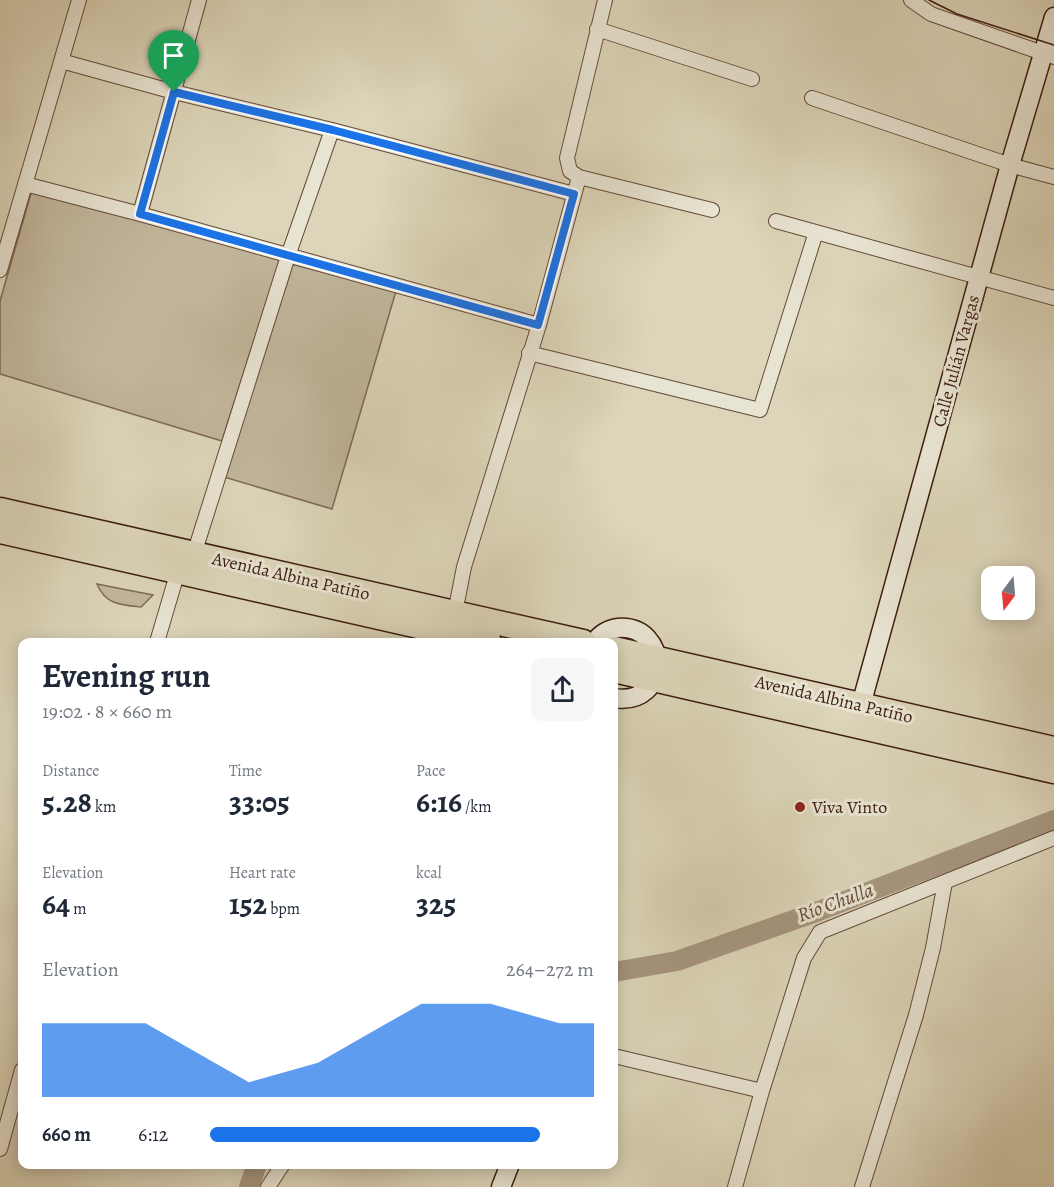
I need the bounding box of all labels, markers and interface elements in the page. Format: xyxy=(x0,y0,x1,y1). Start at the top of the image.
pin xyxy=(148,30,199,92)
icon: arrive xyxy=(157,39,190,72)
street label: Calle Julián Vargas xyxy=(927,292,985,430)
street label: Avenida Albina Patiño xyxy=(209,546,372,606)
north arrow xyxy=(981,566,1035,620)
map controls xyxy=(981,566,1035,620)
text: Evening run xyxy=(42,653,211,698)
button: share xyxy=(531,658,594,721)
street label: Avenida Albina Patiño xyxy=(752,669,915,729)
text: 19:02 · 8 × 660 m xyxy=(42,698,172,725)
text: Distance xyxy=(42,760,99,782)
text: Time xyxy=(229,760,262,782)
text: Pace xyxy=(416,760,446,782)
text: 5.28 xyxy=(42,782,92,822)
text: 33:05 xyxy=(229,782,290,822)
text: 6:16 xyxy=(416,782,462,822)
place label: Viva Vinto xyxy=(811,795,887,819)
text: km xyxy=(92,796,116,818)
text: /km xyxy=(462,796,492,818)
marker: Viva Vinto xyxy=(793,800,807,814)
text: Elevation xyxy=(42,862,103,884)
text: Heart rate xyxy=(229,862,296,884)
text: kcal xyxy=(416,862,442,884)
water label: Río Chulla xyxy=(793,876,877,929)
text: 64 xyxy=(42,884,70,924)
text: 152 xyxy=(229,884,267,924)
text: 325 xyxy=(416,884,456,924)
text: m xyxy=(70,898,87,920)
text: bpm xyxy=(267,898,300,920)
text: Elevation xyxy=(42,956,119,983)
text: 264–272 m xyxy=(506,956,594,983)
text: 660 m xyxy=(42,1121,91,1148)
text: 6:12 xyxy=(138,1121,168,1148)

